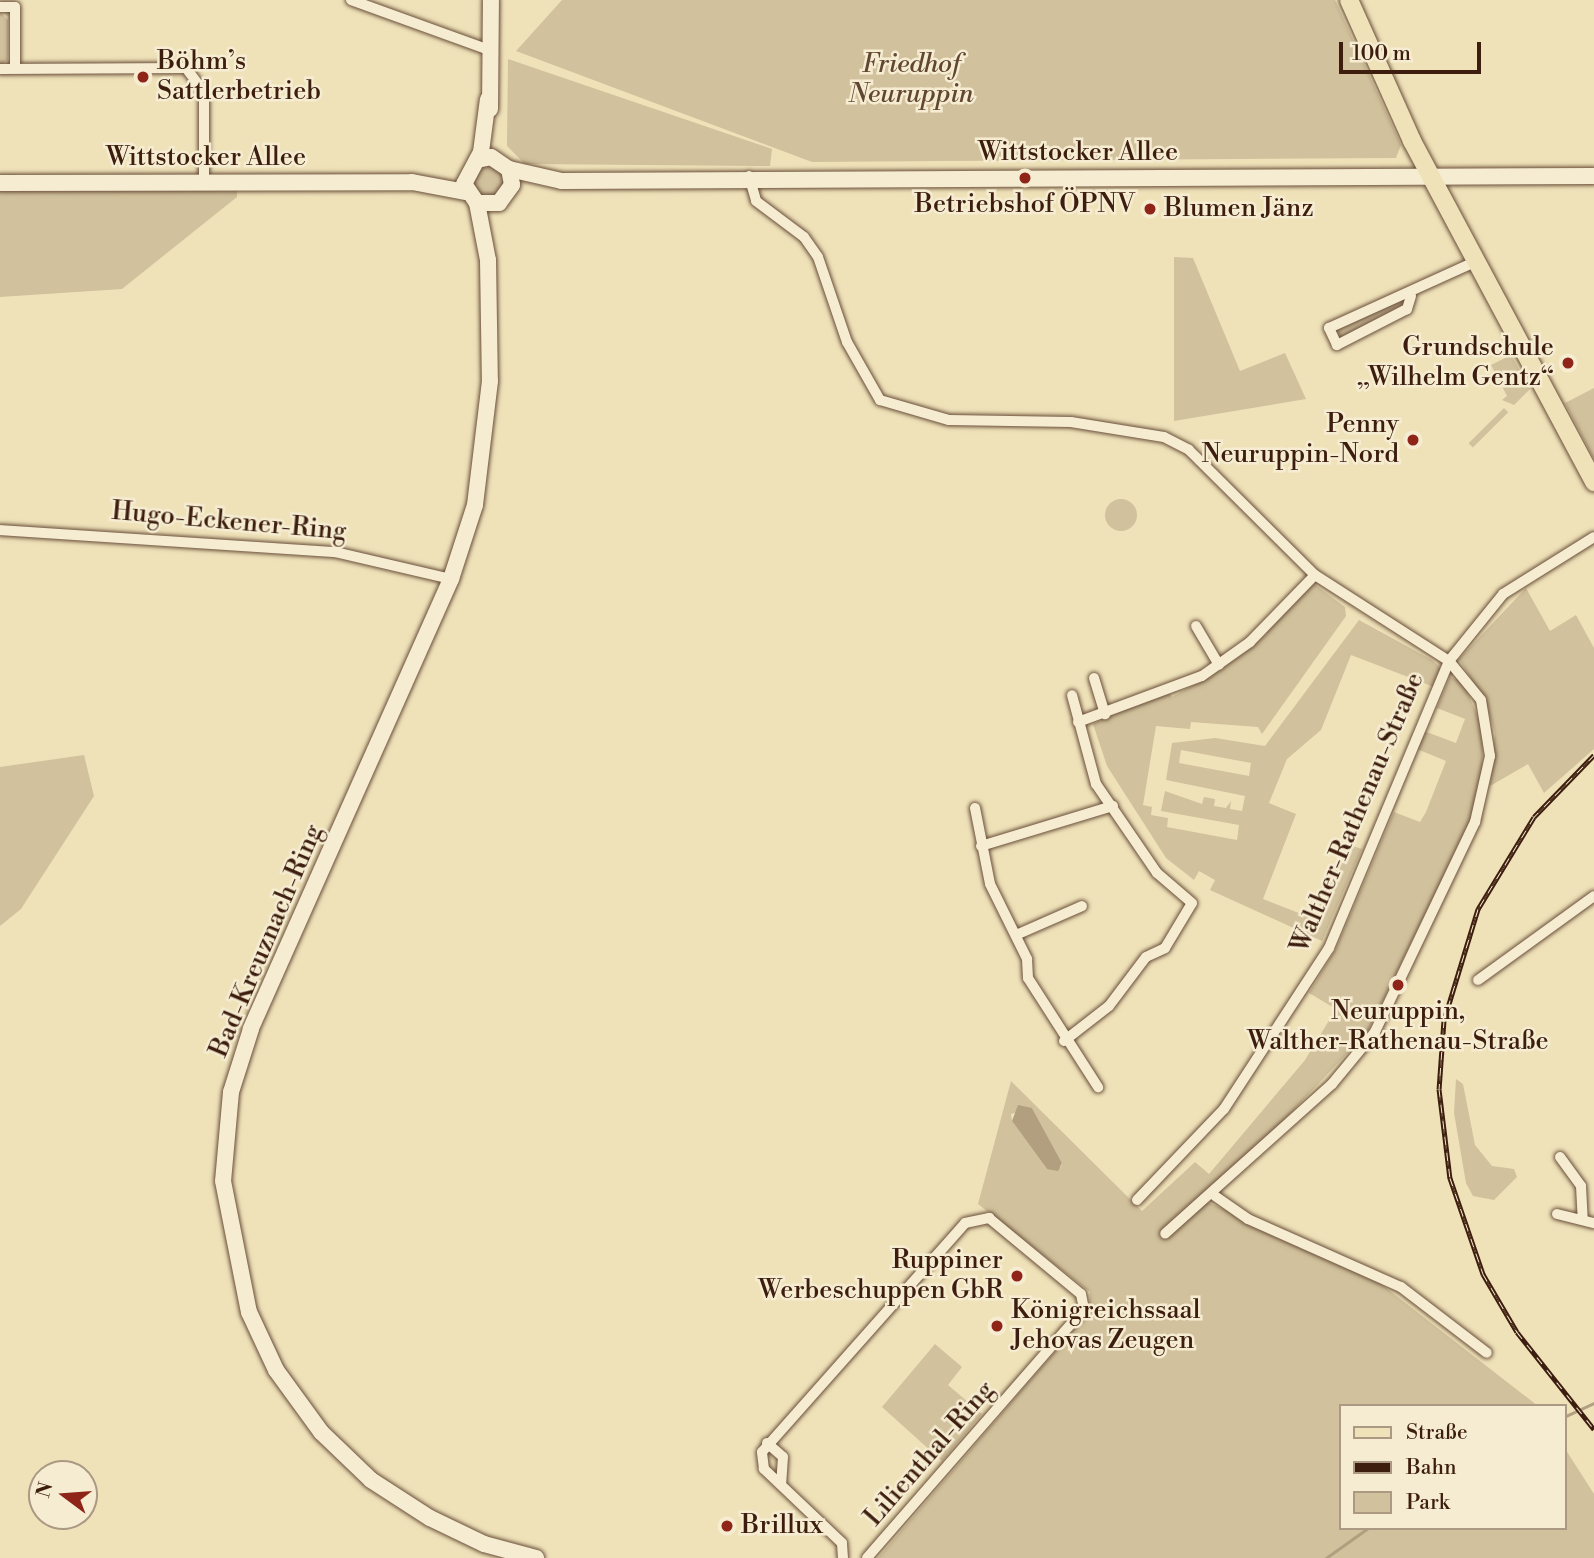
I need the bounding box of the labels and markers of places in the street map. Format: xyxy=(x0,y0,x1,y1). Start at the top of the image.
place label: Böhm’s Sattlerbetrieb xyxy=(157,46,321,108)
marker: Böhm’s Sattlerbetrieb xyxy=(135,69,151,85)
marker: Betriebshof ÖPNV xyxy=(1017,170,1033,186)
place label: Betriebshof ÖPNV xyxy=(915,189,1135,221)
place label: Blumen Jänz xyxy=(1164,193,1314,225)
marker: Blumen Jänz xyxy=(1142,201,1158,217)
place label: Grundschule „Wilhelm Gentz“ xyxy=(1357,332,1554,394)
marker: Grundschule „Wilhelm Gentz“ xyxy=(1560,355,1576,371)
place label: Penny Neuruppin-Nord xyxy=(1201,409,1399,471)
marker: Penny Neuruppin-Nord xyxy=(1405,432,1421,448)
marker: Neuruppin, Walther-Rathenau-Straße xyxy=(1390,977,1406,993)
place label: Neuruppin, Walther-Rathenau-Straße xyxy=(1247,996,1549,1058)
place label: Ruppiner Werbeschuppen GbR xyxy=(758,1245,1003,1306)
marker: Ruppiner Werbeschuppen GbR xyxy=(1009,1268,1025,1284)
place label: Königreichssaal Jehovas Zeugen xyxy=(1011,1295,1200,1356)
marker: Königreichssaal Jehovas Zeugen xyxy=(989,1318,1005,1334)
place label: Brillux xyxy=(741,1510,823,1542)
marker: Brillux xyxy=(719,1518,735,1534)

